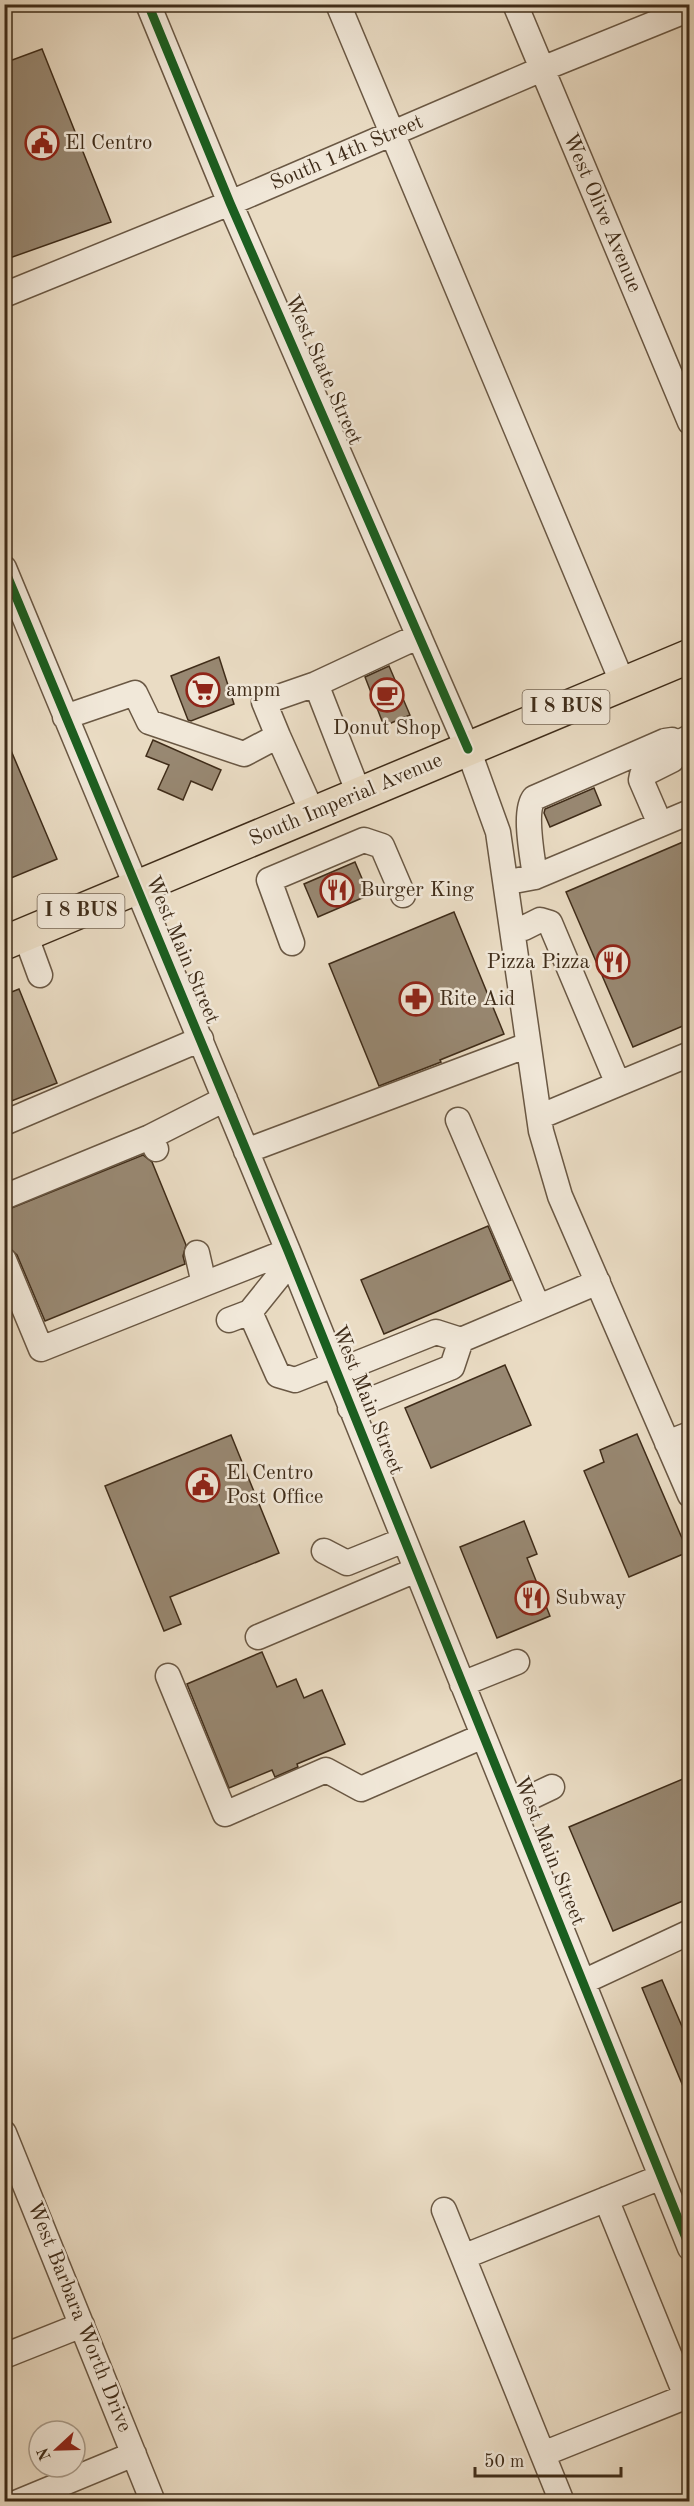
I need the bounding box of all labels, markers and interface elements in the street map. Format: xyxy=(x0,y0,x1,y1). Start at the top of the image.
street label: South 14th Street xyxy=(267,111,427,195)
public building icon: El Centro xyxy=(24,125,60,161)
street label: West Olive Avenue xyxy=(559,130,645,296)
place label: El Centro xyxy=(65,133,153,154)
street label: West State Street xyxy=(281,292,365,448)
supermarket icon: ampm xyxy=(185,672,221,708)
cafe icon: Donut Shop xyxy=(369,677,405,713)
place label: ampm xyxy=(226,680,281,701)
road number: I 8 BUS xyxy=(522,690,610,724)
place label: Donut Shop xyxy=(333,718,441,739)
street label: South Imperial Avenue xyxy=(246,750,446,850)
restaurant icon: Burger King xyxy=(319,872,355,908)
street label: West Main Street xyxy=(141,873,223,1027)
place label: Burger King xyxy=(360,880,475,901)
road number: I 8 BUS xyxy=(38,894,124,928)
restaurant icon: Pizza Pizza xyxy=(595,944,631,980)
place label: Pizza Pizza xyxy=(487,952,590,973)
pharmacy icon: Rite Aid xyxy=(398,981,434,1017)
place label: Rite Aid xyxy=(439,989,515,1010)
street label: West Main Street xyxy=(327,1322,407,1478)
place label: El Centro Post Office xyxy=(226,1463,324,1508)
public building icon: El Centro Post Office xyxy=(185,1467,221,1503)
restaurant icon: Subway xyxy=(514,1580,550,1616)
place label: Subway xyxy=(555,1588,626,1609)
street label: West Main Street xyxy=(509,1773,589,1929)
street label: West Barbara Worth Drive xyxy=(23,2199,135,2435)
north arrow xyxy=(27,2419,87,2479)
scale bar xyxy=(475,2440,620,2478)
text: N xyxy=(35,2444,55,2463)
text: 50 m xyxy=(484,2453,524,2471)

